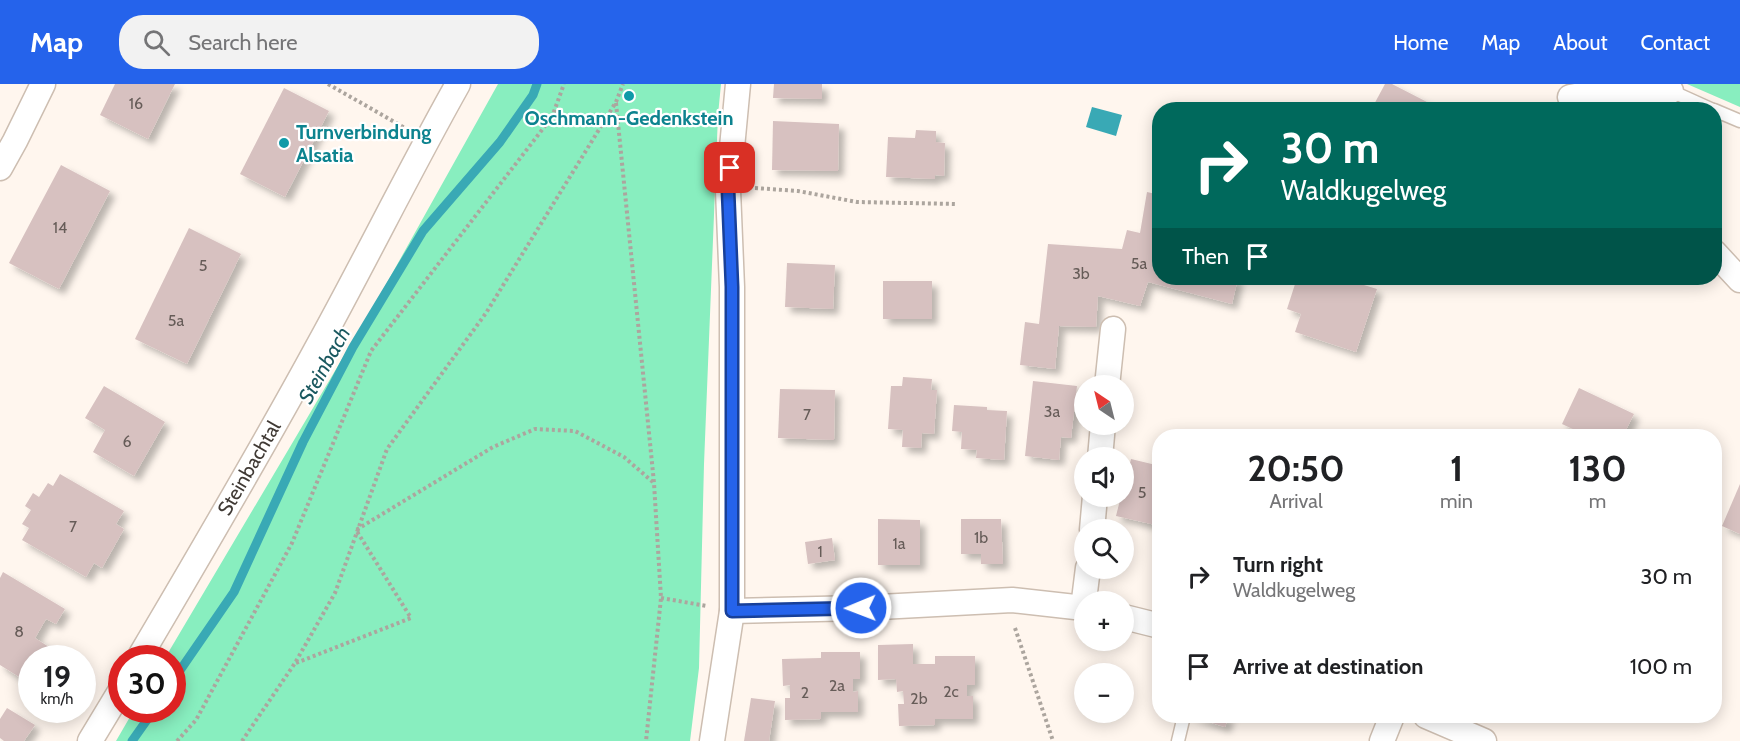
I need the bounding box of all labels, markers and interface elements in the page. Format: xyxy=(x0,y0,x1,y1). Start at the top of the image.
search box xyxy=(119,15,539,69)
text: Map xyxy=(30,25,83,59)
icon: search xyxy=(140,26,173,59)
text: Search here xyxy=(188,29,297,56)
text: Home xyxy=(1393,30,1449,55)
text: Map xyxy=(1482,30,1520,55)
text: About xyxy=(1553,30,1607,55)
text: Contact xyxy=(1640,30,1710,55)
marker: Oschmann-Gedenkstein xyxy=(622,89,636,103)
house number: 16 xyxy=(129,94,143,113)
place label: Oschmann-Gedenkstein xyxy=(525,106,733,130)
place label: Turnverbindung Alsatia xyxy=(296,120,431,167)
text: 30 m xyxy=(1281,122,1379,174)
icon: right xyxy=(1182,126,1260,204)
marker: Turnverbindung Alsatia xyxy=(277,136,291,150)
pin xyxy=(704,142,755,193)
icon: arrive xyxy=(713,151,746,184)
text: Waldkugelweg xyxy=(1281,174,1446,207)
house number: 14 xyxy=(53,218,67,237)
icon: arrive xyxy=(1241,240,1274,273)
text: Then xyxy=(1182,243,1229,270)
house number: 5a xyxy=(1131,254,1147,273)
house number: 5 xyxy=(199,256,207,275)
house number: 3b xyxy=(1072,264,1090,283)
house number: 5a xyxy=(168,311,184,330)
water label: Steinbach xyxy=(293,322,355,408)
north arrow xyxy=(1074,375,1134,435)
map controls xyxy=(1074,375,1134,723)
house number: 3a xyxy=(1044,402,1060,421)
house number: 7 xyxy=(803,405,811,424)
street label: Steinbachtal xyxy=(212,416,286,520)
house number: 6 xyxy=(122,432,132,451)
text: 20:50 xyxy=(1247,446,1345,490)
text: 1 xyxy=(1450,446,1463,490)
text: 130 xyxy=(1568,446,1627,490)
button: sound xyxy=(1074,447,1134,507)
house number: 5 xyxy=(1138,483,1146,502)
text: Arrival xyxy=(1269,489,1323,513)
text: min xyxy=(1440,489,1473,513)
text: m xyxy=(1589,489,1606,513)
house number: 7 xyxy=(69,517,77,536)
button: search xyxy=(1074,519,1134,579)
house number: 1b xyxy=(974,528,988,547)
house number: 1a xyxy=(893,534,906,553)
house number: 1 xyxy=(817,542,823,561)
text: Turn right xyxy=(1233,551,1323,578)
icon: right xyxy=(1182,560,1215,593)
text: 30 m xyxy=(1640,563,1692,590)
position arrow xyxy=(829,576,893,640)
text: Waldkugelweg xyxy=(1233,578,1355,602)
button: + xyxy=(1074,591,1134,651)
house number: 8 xyxy=(14,622,24,641)
speed limit sign: 30 xyxy=(108,645,186,723)
icon: arrive xyxy=(1182,650,1215,683)
text: Arrive at destination xyxy=(1233,653,1423,680)
text: 100 m xyxy=(1630,653,1692,680)
text: 19 xyxy=(43,658,71,695)
button: − xyxy=(1074,663,1134,723)
house number: 2a xyxy=(829,676,845,695)
house number: 2c xyxy=(943,682,959,701)
house number: 2 xyxy=(801,683,809,702)
house number: 2b xyxy=(910,689,928,708)
text: km/h xyxy=(41,690,73,708)

